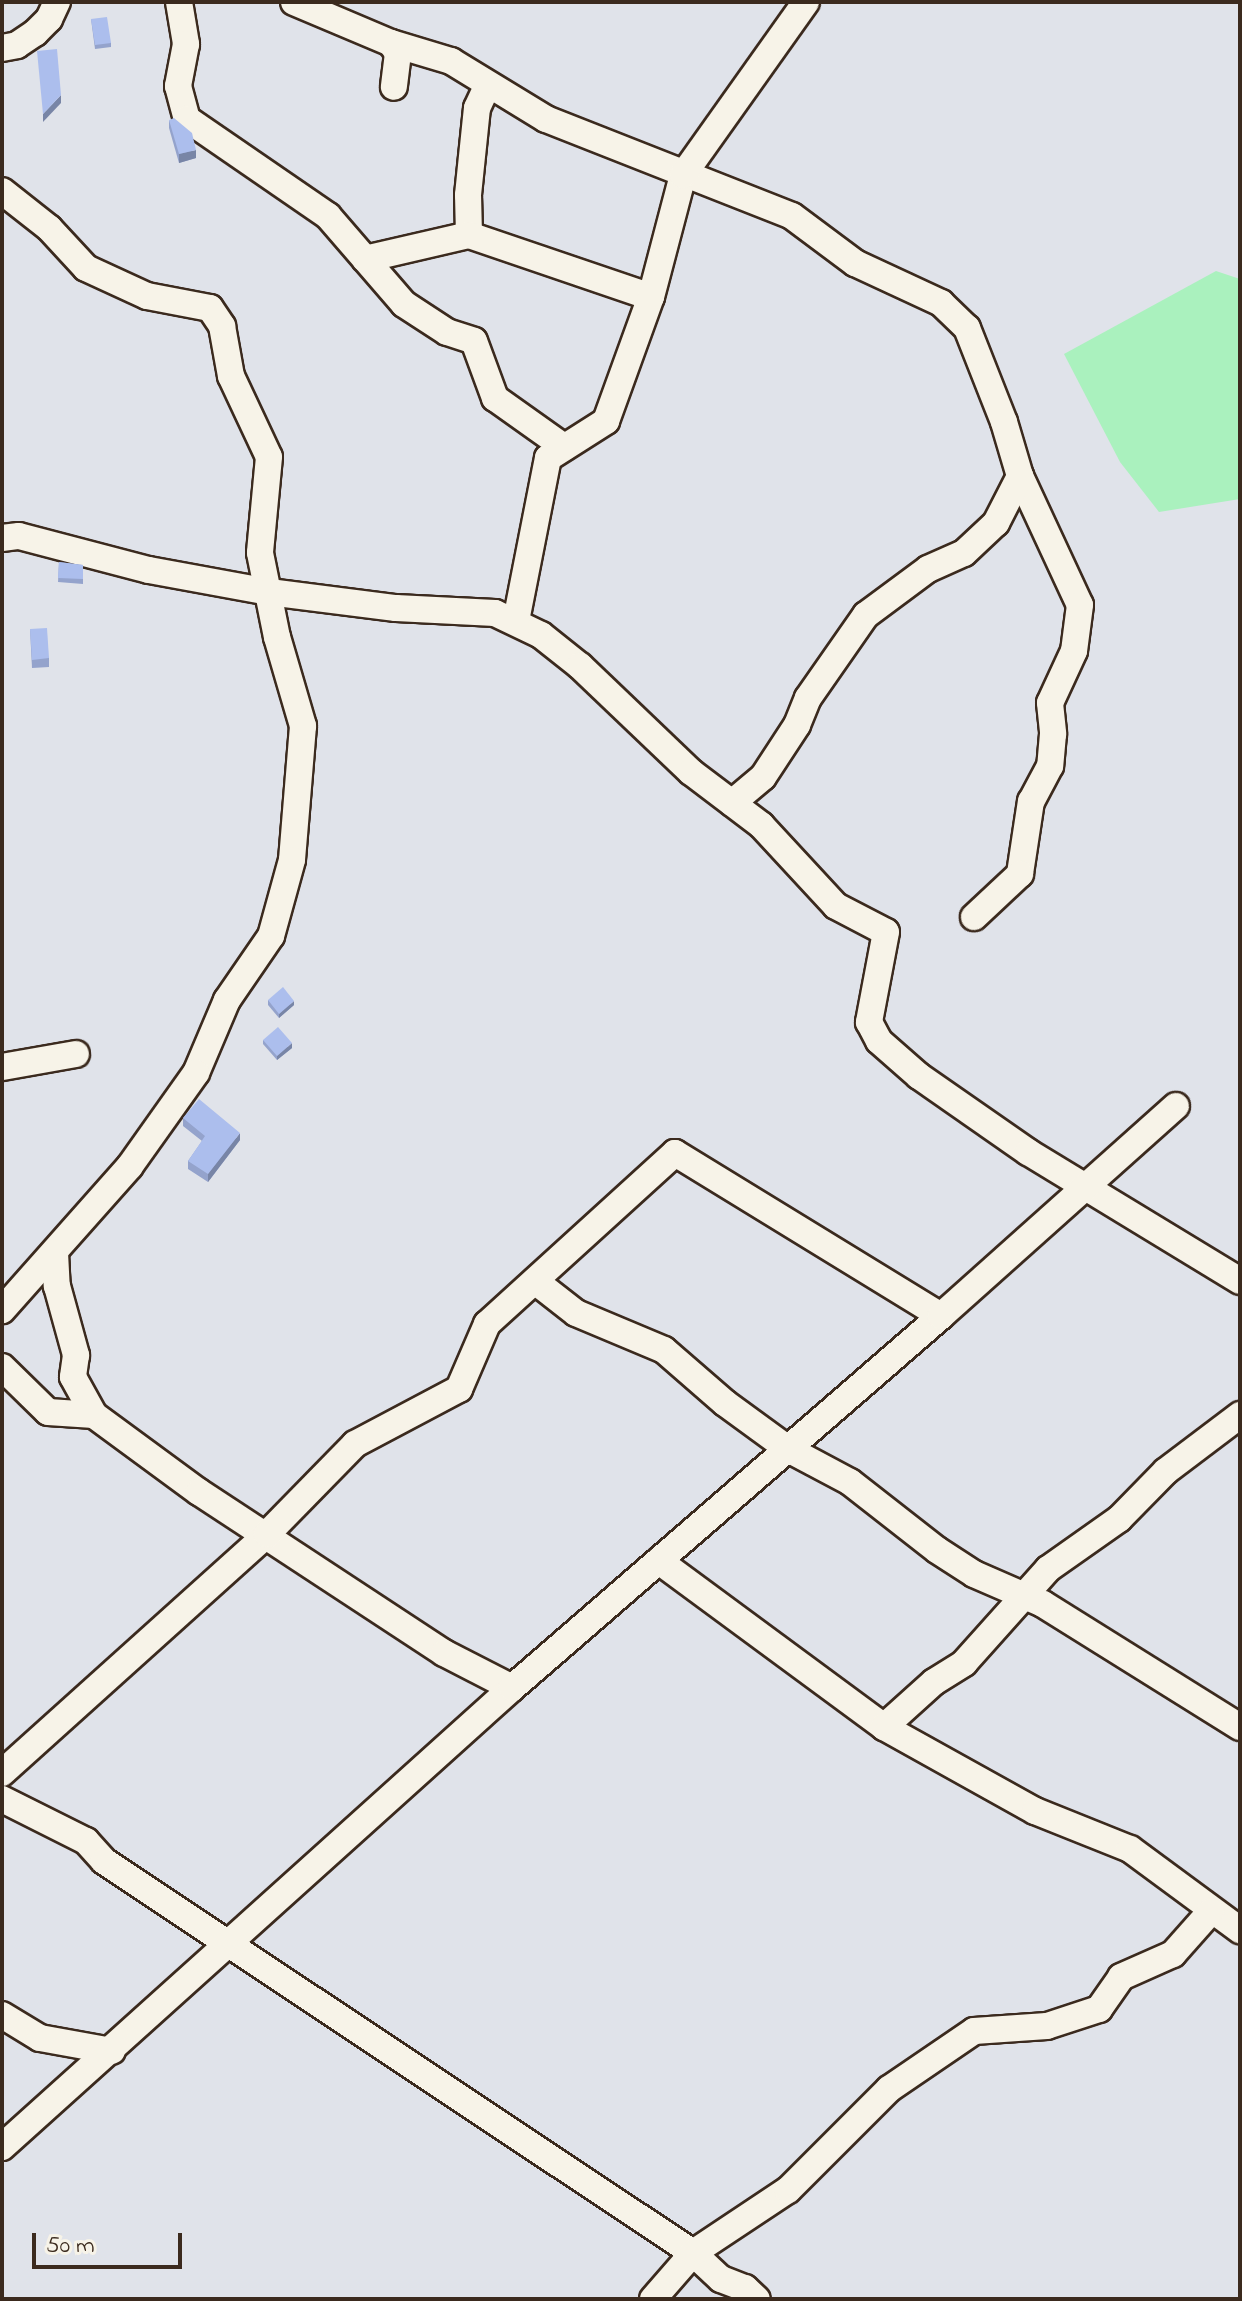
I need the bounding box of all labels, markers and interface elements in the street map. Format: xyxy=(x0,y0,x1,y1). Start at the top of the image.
scale bar xyxy=(36,2217,186,2267)
text: 50 m xyxy=(46,2229,95,2264)

